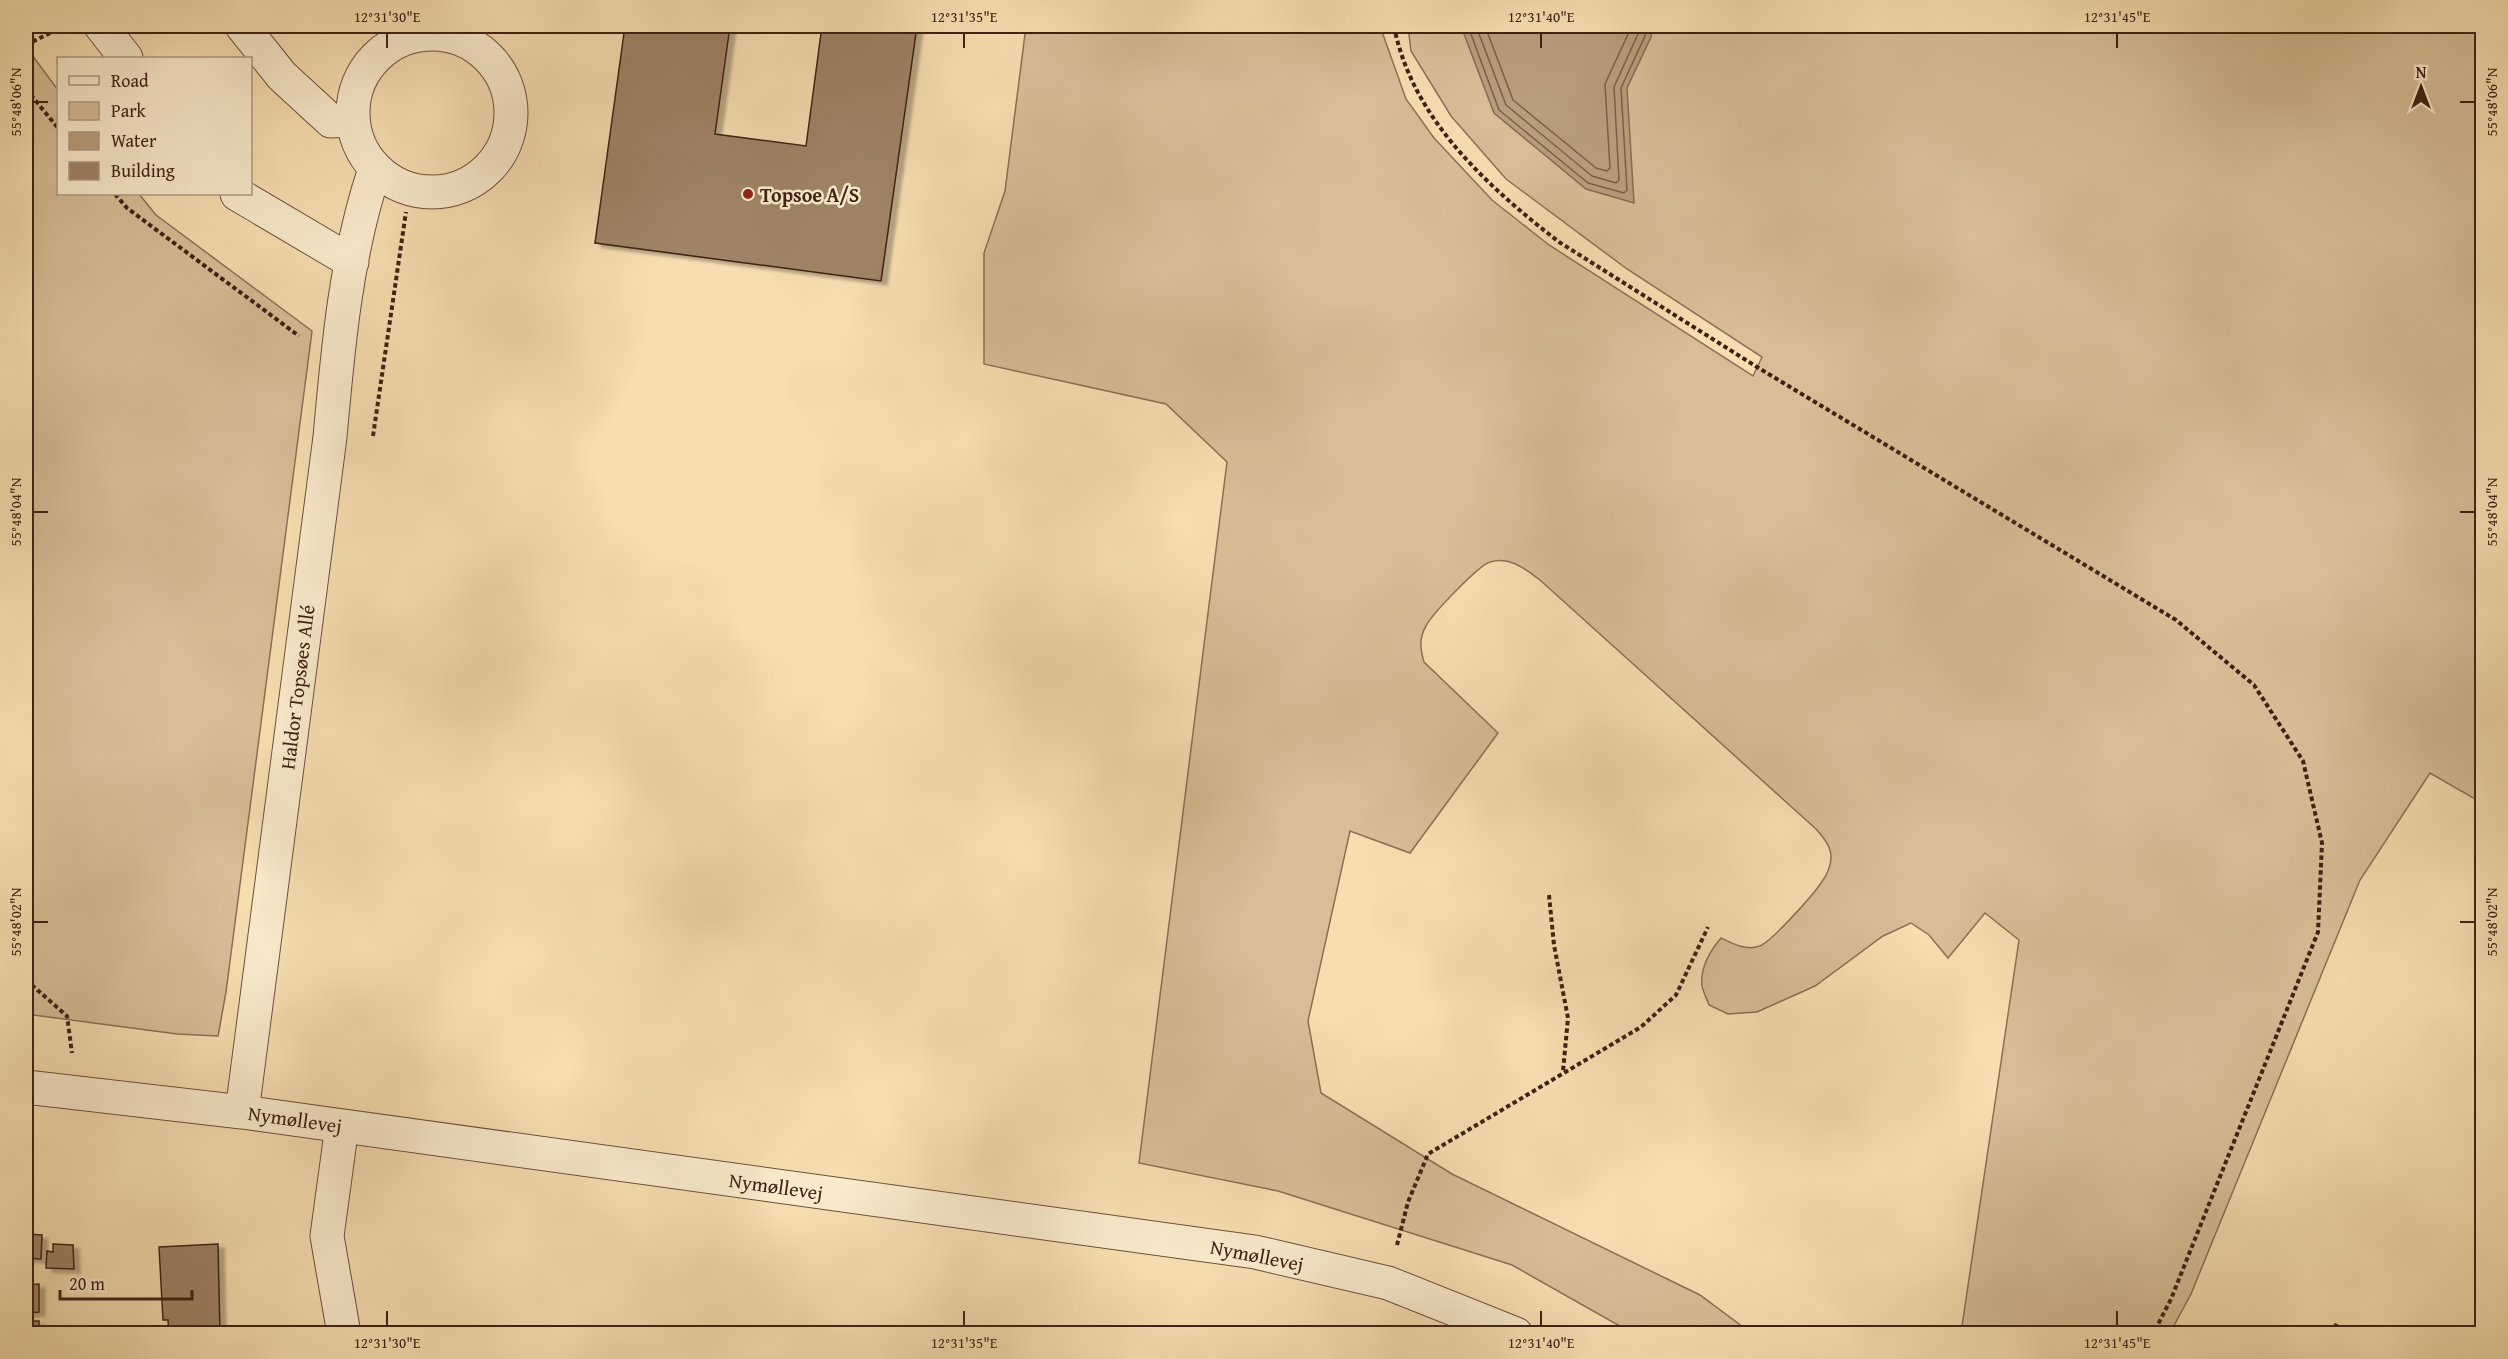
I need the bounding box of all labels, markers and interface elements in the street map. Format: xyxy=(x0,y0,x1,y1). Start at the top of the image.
text: 12°31'30"E xyxy=(354,6,421,27)
text: 12°31'35"E xyxy=(931,6,998,27)
text: 12°31'40"E xyxy=(1508,6,1575,27)
text: 12°31'45"E xyxy=(2084,6,2151,27)
legend xyxy=(57,57,252,195)
north arrow xyxy=(2391,57,2451,117)
text: N xyxy=(2416,60,2427,84)
text: 55°48'06"N xyxy=(5,67,26,136)
text: Road xyxy=(111,67,149,94)
text: 55°48'06"N xyxy=(2481,67,2502,136)
text: Park xyxy=(111,97,147,124)
text: Water xyxy=(111,127,157,154)
text: Building xyxy=(111,157,175,184)
place label: Topsoe A/S xyxy=(760,180,859,209)
marker: Topsoe A/S xyxy=(741,187,755,201)
text: 55°48'04"N xyxy=(5,477,26,546)
text: 55°48'04"N xyxy=(2481,477,2502,546)
street label: Haldor Topsøes Allé xyxy=(272,603,322,771)
text: 55°48'02"N xyxy=(5,887,26,956)
text: 55°48'02"N xyxy=(2481,887,2502,956)
street label: Nymøllevej xyxy=(246,1098,344,1140)
street label: Nymøllevej xyxy=(727,1165,825,1207)
street label: Nymøllevej xyxy=(1208,1232,1306,1278)
scale bar xyxy=(60,1263,192,1301)
text: 20 m xyxy=(69,1270,105,1297)
text: 12°31'30"E xyxy=(354,1332,421,1353)
text: 12°31'35"E xyxy=(931,1332,998,1353)
text: 12°31'40"E xyxy=(1508,1332,1575,1353)
text: 12°31'45"E xyxy=(2084,1332,2151,1353)

